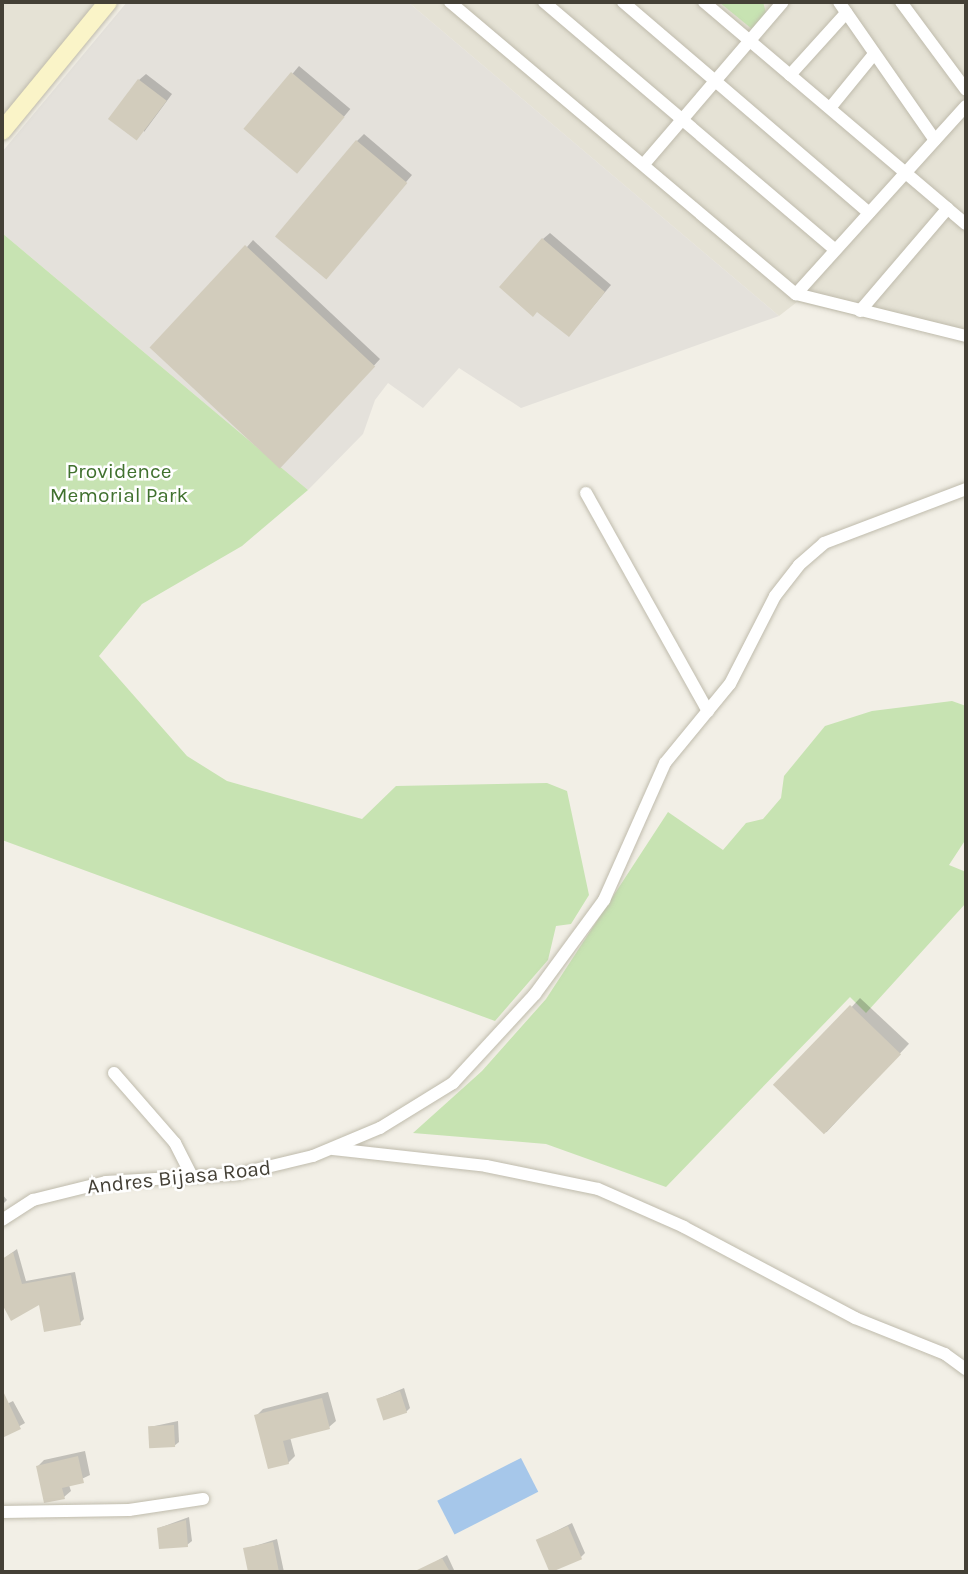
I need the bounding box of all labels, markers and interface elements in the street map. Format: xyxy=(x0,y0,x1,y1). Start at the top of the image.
park label: Providence Memorial Park xyxy=(50,458,188,508)
street label: Andres Bijasa Road xyxy=(86,1155,272,1199)

